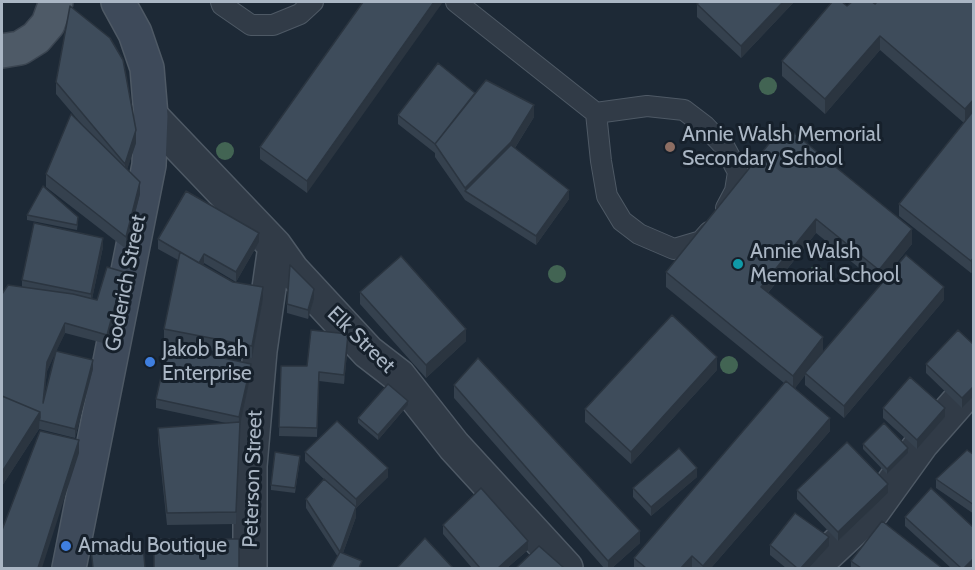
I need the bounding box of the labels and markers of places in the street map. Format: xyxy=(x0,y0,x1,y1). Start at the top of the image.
place label: Annie Walsh Memorial Secondary School xyxy=(682,122,881,172)
marker: Annie Walsh Memorial Secondary School xyxy=(663,140,677,154)
place label: Annie Walsh Memorial School xyxy=(750,239,900,289)
marker: Annie Walsh Memorial School xyxy=(731,257,745,271)
place label: Jakob Bah Enterprise xyxy=(162,337,252,387)
marker: Jakob Bah Enterprise xyxy=(143,355,157,369)
place label: Amadu Boutique xyxy=(78,533,227,559)
marker: Amadu Boutique xyxy=(59,539,73,553)

